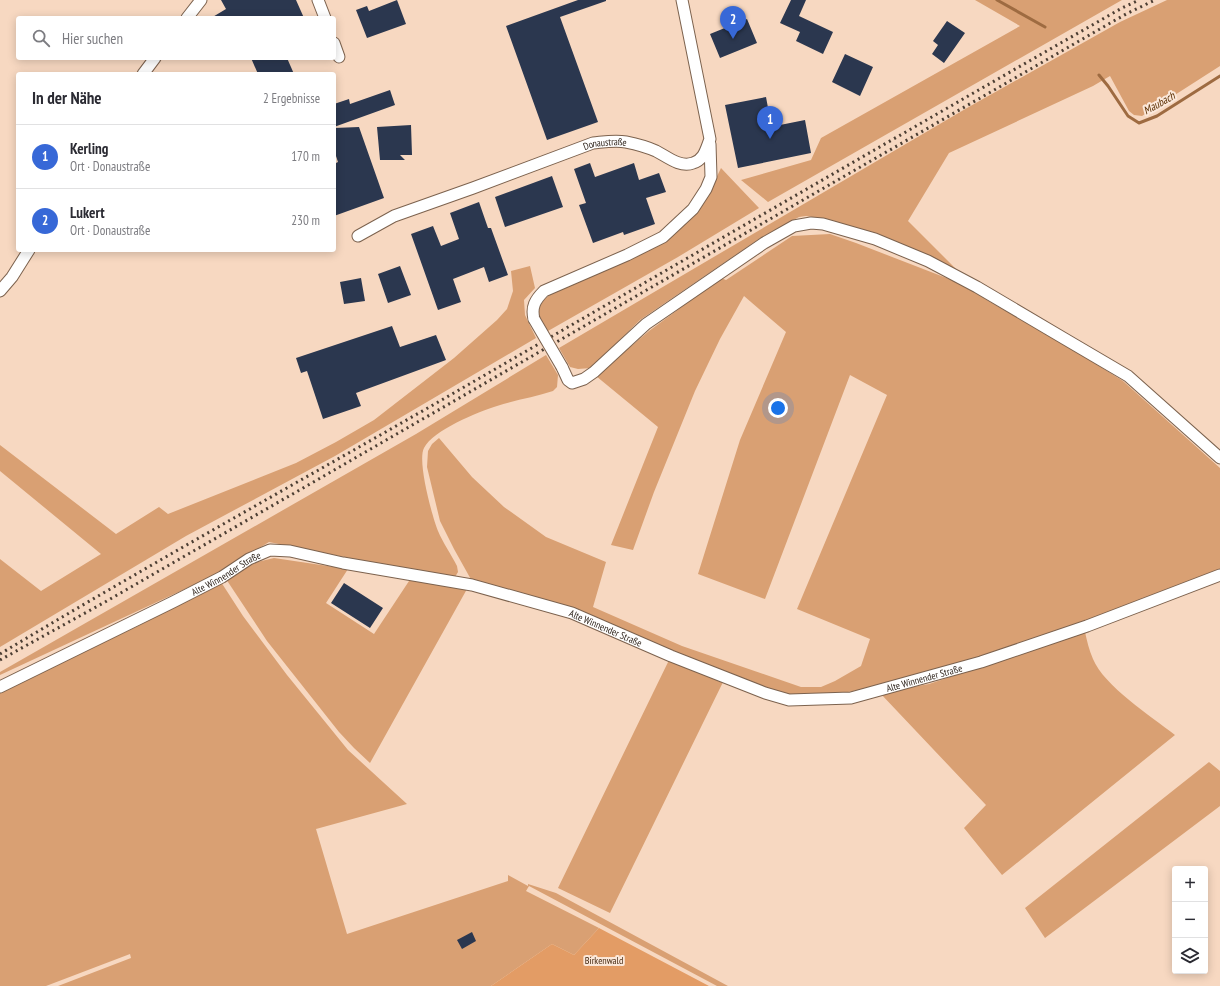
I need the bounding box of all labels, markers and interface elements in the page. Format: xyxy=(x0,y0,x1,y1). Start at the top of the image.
pin: 2 xyxy=(720,6,746,39)
search box xyxy=(16,16,336,60)
icon: search xyxy=(30,27,52,49)
text: Hier suchen xyxy=(62,29,123,48)
text: In der Nähe xyxy=(32,87,102,109)
water label: Maubach xyxy=(1141,88,1178,117)
text: 2 Ergebnisse xyxy=(263,90,320,107)
pin: 1 xyxy=(757,106,783,139)
street label: Donaustraße xyxy=(581,135,628,153)
text: Kerling xyxy=(70,139,108,158)
text: 1 xyxy=(42,148,48,165)
text: 170 m xyxy=(291,148,320,165)
text: Ort · Donaustraße xyxy=(70,158,150,175)
text: Lukert xyxy=(70,203,105,222)
text: 2 xyxy=(42,212,48,229)
text: 230 m xyxy=(291,212,320,229)
text: Ort · Donaustraße xyxy=(70,222,150,239)
your location xyxy=(768,398,788,418)
street label: Alte Winnender Straße xyxy=(189,549,263,599)
street label: Alte Winnender Straße xyxy=(567,607,644,650)
street label: Alte Winnender Straße xyxy=(885,662,964,695)
map controls xyxy=(1172,866,1208,974)
button: + xyxy=(1172,866,1208,902)
button: − xyxy=(1172,902,1208,938)
button: layers xyxy=(1172,938,1208,974)
park label: Birkenwald xyxy=(585,954,623,967)

